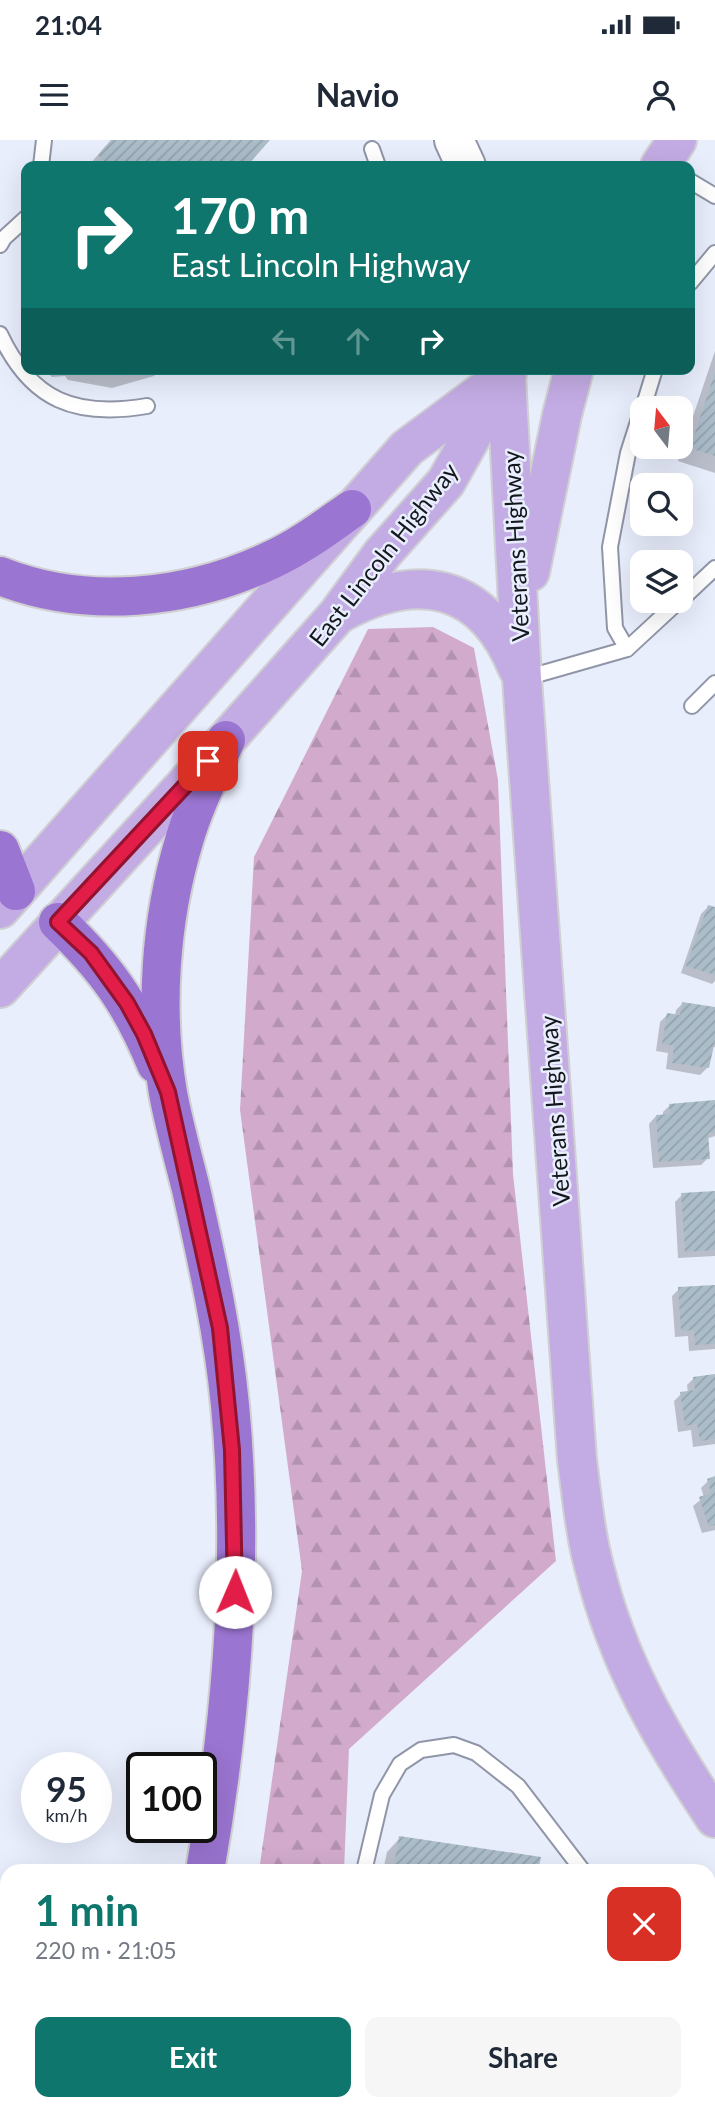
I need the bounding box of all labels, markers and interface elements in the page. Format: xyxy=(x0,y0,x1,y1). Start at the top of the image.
text: 21:04 xyxy=(35,9,102,41)
text: Navio xyxy=(316,75,399,114)
icon: menu xyxy=(35,76,73,114)
icon: person xyxy=(642,76,680,114)
text: 170 m xyxy=(171,186,309,244)
icon: right xyxy=(56,189,147,280)
text: East Lincoln Highway xyxy=(171,245,471,284)
icon: left xyxy=(266,322,304,360)
icon: ahead xyxy=(339,322,377,360)
icon: right xyxy=(412,322,450,360)
north arrow xyxy=(630,396,693,458)
map controls xyxy=(630,396,693,613)
street label: Veterans Highway xyxy=(495,449,534,642)
street label: East Lincoln Highway xyxy=(302,456,464,651)
button: search xyxy=(630,473,693,536)
button: layers xyxy=(630,550,693,613)
pin xyxy=(178,731,238,791)
icon: arrive xyxy=(189,742,227,780)
street label: Veterans Highway xyxy=(533,1014,575,1207)
position arrow xyxy=(198,1555,272,1629)
speed limit sign: 100 xyxy=(126,1752,217,1843)
text: 95 xyxy=(46,1767,87,1809)
text: km/h xyxy=(45,1804,88,1826)
text: 1 min xyxy=(35,1885,139,1935)
button: close xyxy=(607,1887,681,1961)
text: 220 m · 21:05 xyxy=(35,1936,177,1964)
button: Exit xyxy=(35,2017,351,2097)
button: Share xyxy=(365,2017,681,2097)

